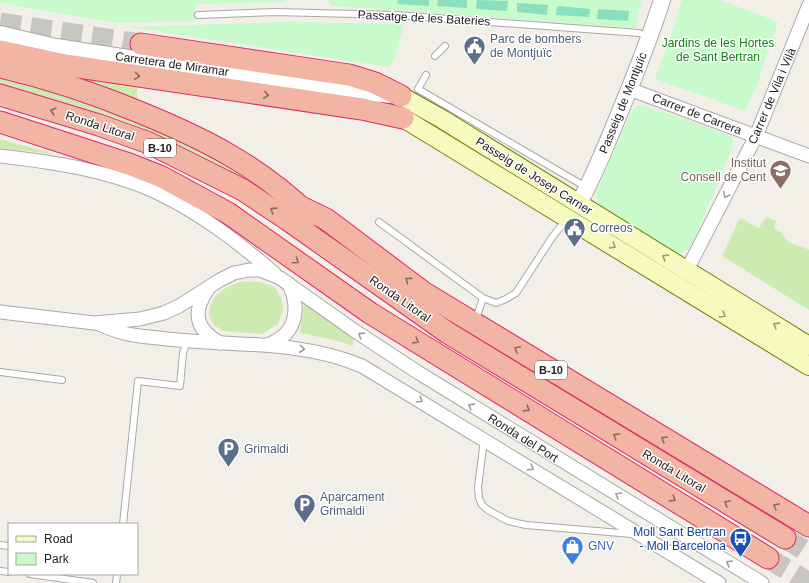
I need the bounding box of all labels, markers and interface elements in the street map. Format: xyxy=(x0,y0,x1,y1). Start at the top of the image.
street label: Passatge de les Bateries xyxy=(357,8,491,28)
place label: Parc de bombers de Montjuïc xyxy=(490,32,581,60)
public building icon: Parc de bombers de Montjuïc xyxy=(461,33,487,66)
park label: Jardins de les Hortes de Sant Bertran xyxy=(662,36,774,64)
street label: Carrer de Vila i Vilà xyxy=(745,46,799,146)
street label: Carretera de Miramar xyxy=(114,49,230,79)
street label: Passeig de Montjuïc xyxy=(596,50,650,156)
one-way arrow xyxy=(134,71,140,80)
one-way arrow xyxy=(263,90,269,99)
street label: Carrer de Carrera xyxy=(650,90,744,138)
one-way arrow xyxy=(50,107,57,116)
street label: Ronda Litoral xyxy=(64,108,136,144)
street label: Passeig de Josep Carner xyxy=(473,134,595,218)
road number: B-10 xyxy=(144,139,176,157)
place label: Institut Consell de Cent xyxy=(681,156,767,184)
school or university icon: Institut Consell de Cent xyxy=(768,157,794,190)
one-way arrow xyxy=(723,190,730,198)
one-way arrow xyxy=(270,207,277,215)
public building icon: Correos xyxy=(562,215,588,248)
place label: Correos xyxy=(590,221,633,235)
one-way arrow xyxy=(609,242,616,249)
one-way arrow xyxy=(662,254,669,261)
one-way arrow xyxy=(292,256,299,263)
street label: Ronda Litoral xyxy=(367,273,433,325)
one-way arrow xyxy=(405,278,412,285)
one-way arrow xyxy=(719,310,726,317)
one-way arrow xyxy=(773,322,780,330)
one-way arrow xyxy=(358,333,365,340)
one-way arrow xyxy=(412,337,419,344)
one-way arrow xyxy=(299,344,305,353)
one-way arrow xyxy=(515,347,522,354)
road number: B-10 xyxy=(535,361,567,379)
one-way arrow xyxy=(416,395,423,403)
one-way arrow xyxy=(468,403,475,410)
one-way arrow xyxy=(522,405,529,412)
street label: Ronda del Port xyxy=(485,411,561,465)
one-way arrow xyxy=(613,433,620,440)
parking icon: Grimaldi xyxy=(216,436,242,469)
one-way arrow xyxy=(661,436,668,443)
place label: Grimaldi xyxy=(244,442,289,456)
street label: Ronda Litoral xyxy=(640,447,708,495)
one-way arrow xyxy=(527,463,534,470)
place label: Aparcament Grimaldi xyxy=(320,490,385,518)
parking icon: Aparcament Grimaldi xyxy=(291,491,317,524)
one-way arrow xyxy=(615,493,622,500)
one-way arrow xyxy=(669,495,676,502)
one-way arrow xyxy=(724,500,731,508)
one-way arrow xyxy=(773,504,780,511)
legend xyxy=(8,523,138,575)
place label: Moll Sant Bertran - Moll Barcelona xyxy=(633,525,726,553)
bus stop icon: Moll Sant Bertran - Moll Barcelona xyxy=(728,526,754,559)
text: Road xyxy=(44,532,73,546)
shop icon: GNV xyxy=(560,533,586,566)
place label: GNV xyxy=(588,539,614,553)
text: Park xyxy=(44,552,70,566)
one-way arrow xyxy=(726,560,733,567)

